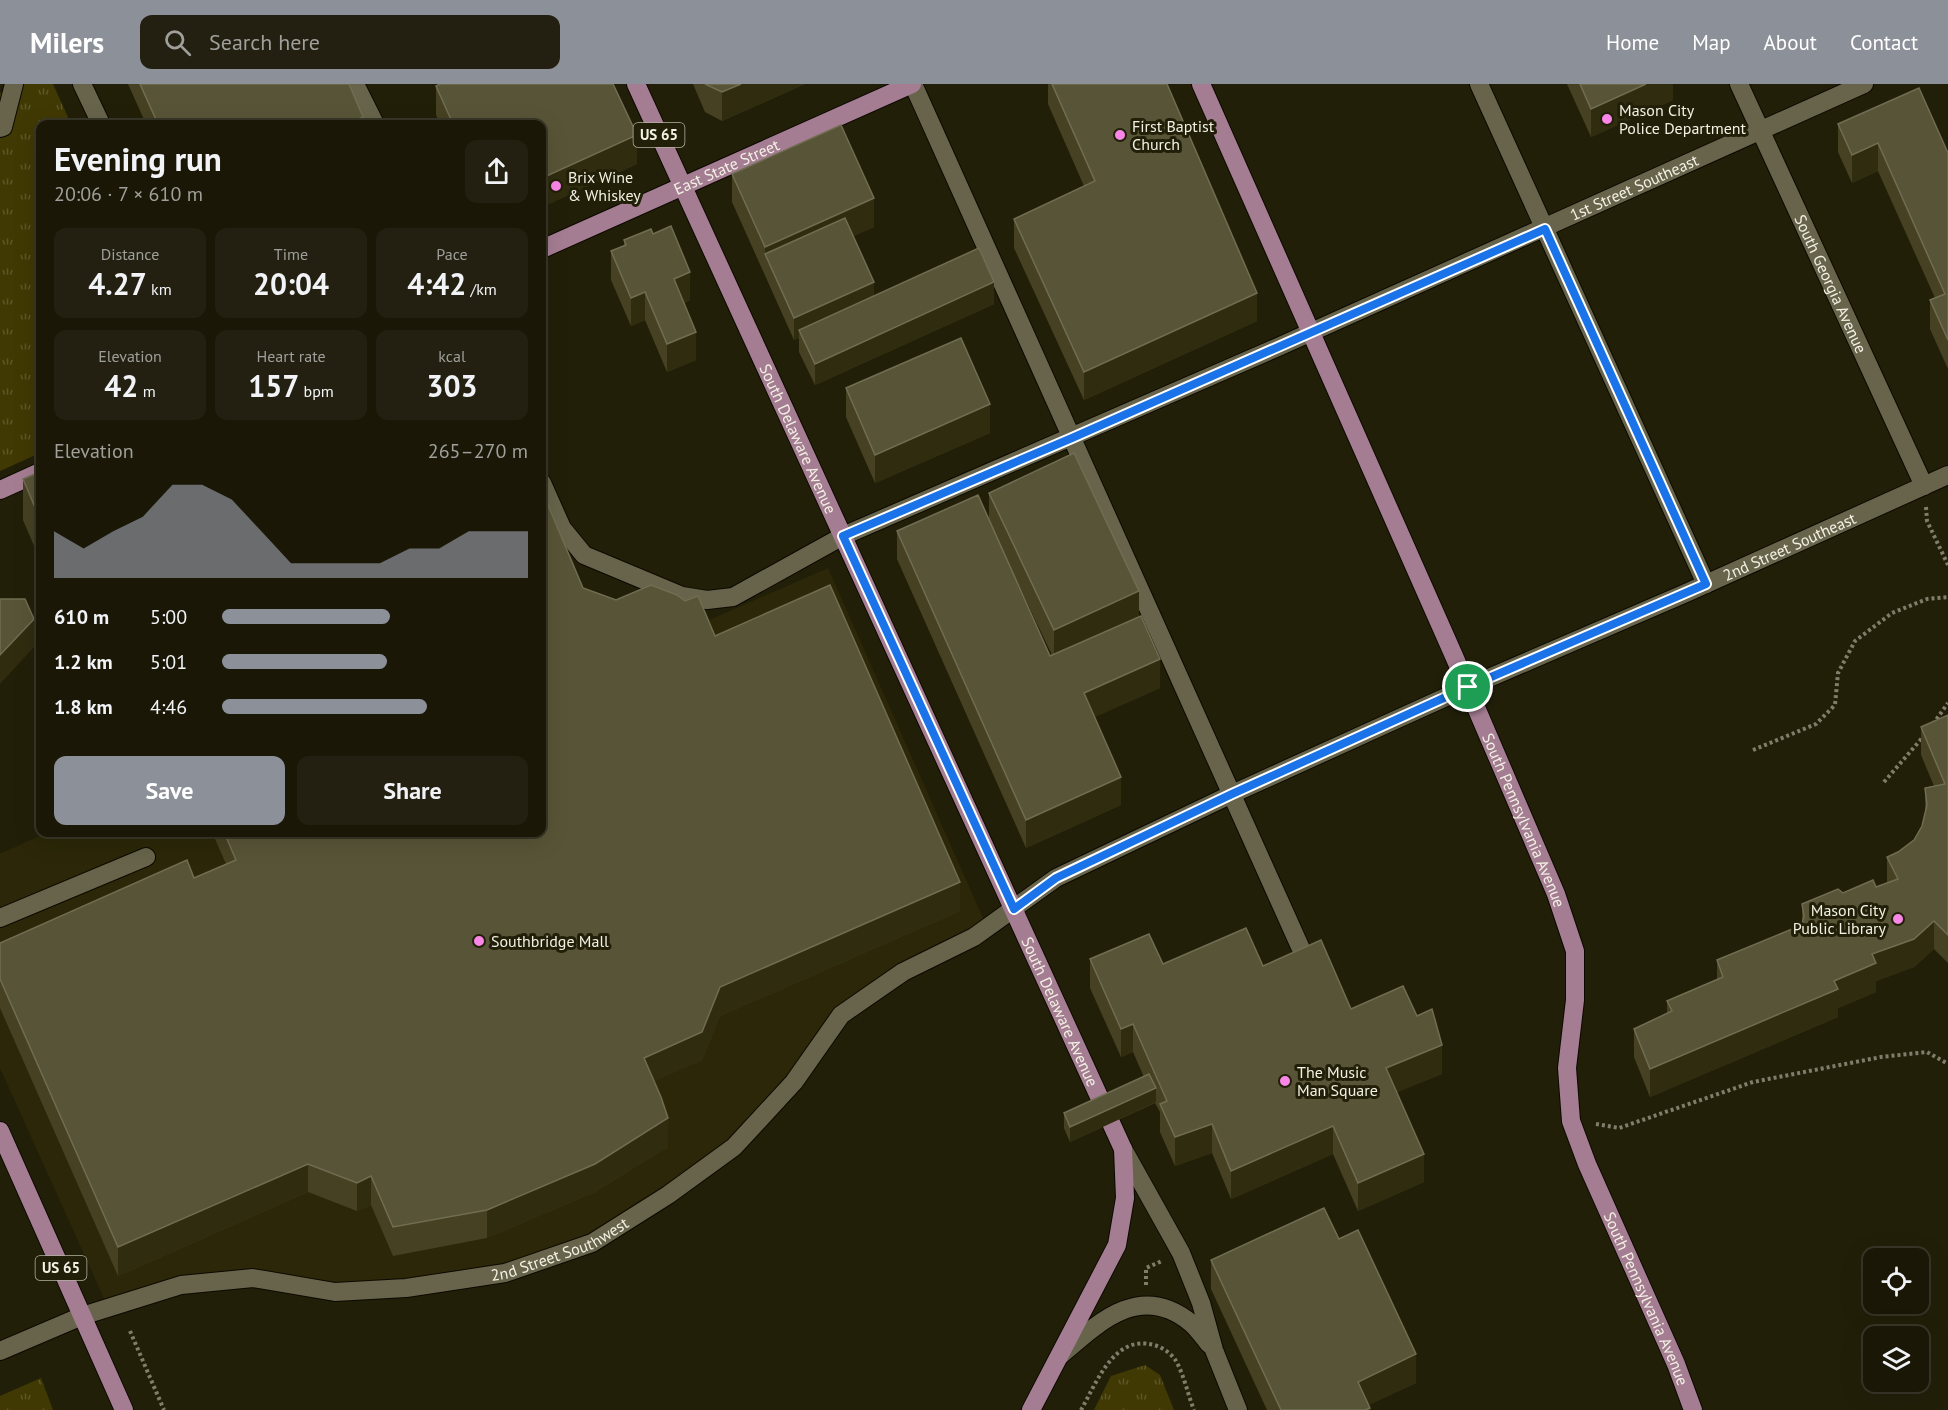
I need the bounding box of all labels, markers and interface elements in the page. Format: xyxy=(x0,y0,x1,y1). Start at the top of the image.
search box xyxy=(140,15,560,69)
text: Milers xyxy=(30,24,104,61)
icon: search xyxy=(161,26,194,59)
text: Search here xyxy=(209,28,320,56)
text: Home xyxy=(1606,29,1659,56)
text: Map xyxy=(1692,29,1731,56)
text: About xyxy=(1764,29,1817,56)
text: Contact xyxy=(1850,29,1918,56)
place label: Mason City Police Department xyxy=(1619,100,1747,138)
marker: Mason City Police Department xyxy=(1600,112,1614,126)
place label: First Baptist Church xyxy=(1132,116,1215,154)
road number: US 65 xyxy=(634,123,684,147)
marker: First Baptist Church xyxy=(1113,128,1127,142)
street label: East State Street xyxy=(671,134,783,199)
text: Evening run xyxy=(54,137,222,180)
button: share xyxy=(465,140,528,203)
street label: 1st Street Southeast xyxy=(1567,150,1702,225)
place label: Brix Wine & Whiskey xyxy=(568,167,641,205)
marker: Brix Wine & Whiskey xyxy=(549,179,563,193)
text: 20:06 · 7 × 610 m xyxy=(54,181,203,207)
street label: South Georgia Avenue xyxy=(1790,211,1872,356)
text: Distance xyxy=(101,244,159,264)
text: Time xyxy=(274,244,308,264)
text: Pace xyxy=(436,244,468,264)
text: 4.27 xyxy=(88,264,147,303)
text: 20:04 xyxy=(253,264,329,303)
text: 4:42 xyxy=(407,264,466,303)
text: km xyxy=(147,279,172,299)
text: /km xyxy=(466,279,497,299)
text: Elevation xyxy=(98,346,162,366)
text: Heart rate xyxy=(256,346,326,366)
text: kcal xyxy=(438,346,466,366)
street label: South Delaware Avenue xyxy=(755,361,841,517)
text: 42 xyxy=(104,366,138,405)
text: 157 xyxy=(248,366,299,405)
text: 303 xyxy=(426,366,478,405)
text: m xyxy=(138,381,156,401)
text: bpm xyxy=(299,381,334,401)
text: Elevation xyxy=(54,438,134,464)
text: 265–270 m xyxy=(428,438,528,464)
street label: 2nd Street Southeast xyxy=(1720,508,1859,585)
text: 610 m xyxy=(54,604,109,630)
text: 5:00 xyxy=(150,604,187,630)
text: 1.2 km xyxy=(54,649,113,675)
text: 5:01 xyxy=(150,649,187,675)
pin xyxy=(1442,661,1493,712)
icon: arrive xyxy=(1451,670,1484,703)
text: 1.8 km xyxy=(54,694,113,720)
text: 4:46 xyxy=(150,694,187,720)
street label: South Pennsylvania Avenue xyxy=(1478,730,1570,910)
button: Save xyxy=(54,756,285,825)
button: Share xyxy=(297,756,528,825)
place label: Mason City Public Library xyxy=(1793,900,1887,938)
marker: Mason City Public Library xyxy=(1891,912,1905,926)
place label: Southbridge Mall xyxy=(491,931,609,951)
marker: Southbridge Mall xyxy=(472,934,486,948)
street label: South Delaware Avenue xyxy=(1017,934,1103,1090)
place label: The Music Man Square xyxy=(1297,1062,1378,1100)
marker: The Music Man Square xyxy=(1278,1074,1292,1088)
street label: South Pennsylvania Avenue xyxy=(1600,1209,1693,1388)
street label: 2nd Street Southwest xyxy=(489,1212,632,1285)
map controls xyxy=(1863,1248,1929,1392)
button: locate xyxy=(1863,1248,1929,1314)
road number: US 65 xyxy=(36,1256,86,1280)
button: layers xyxy=(1863,1326,1929,1392)

